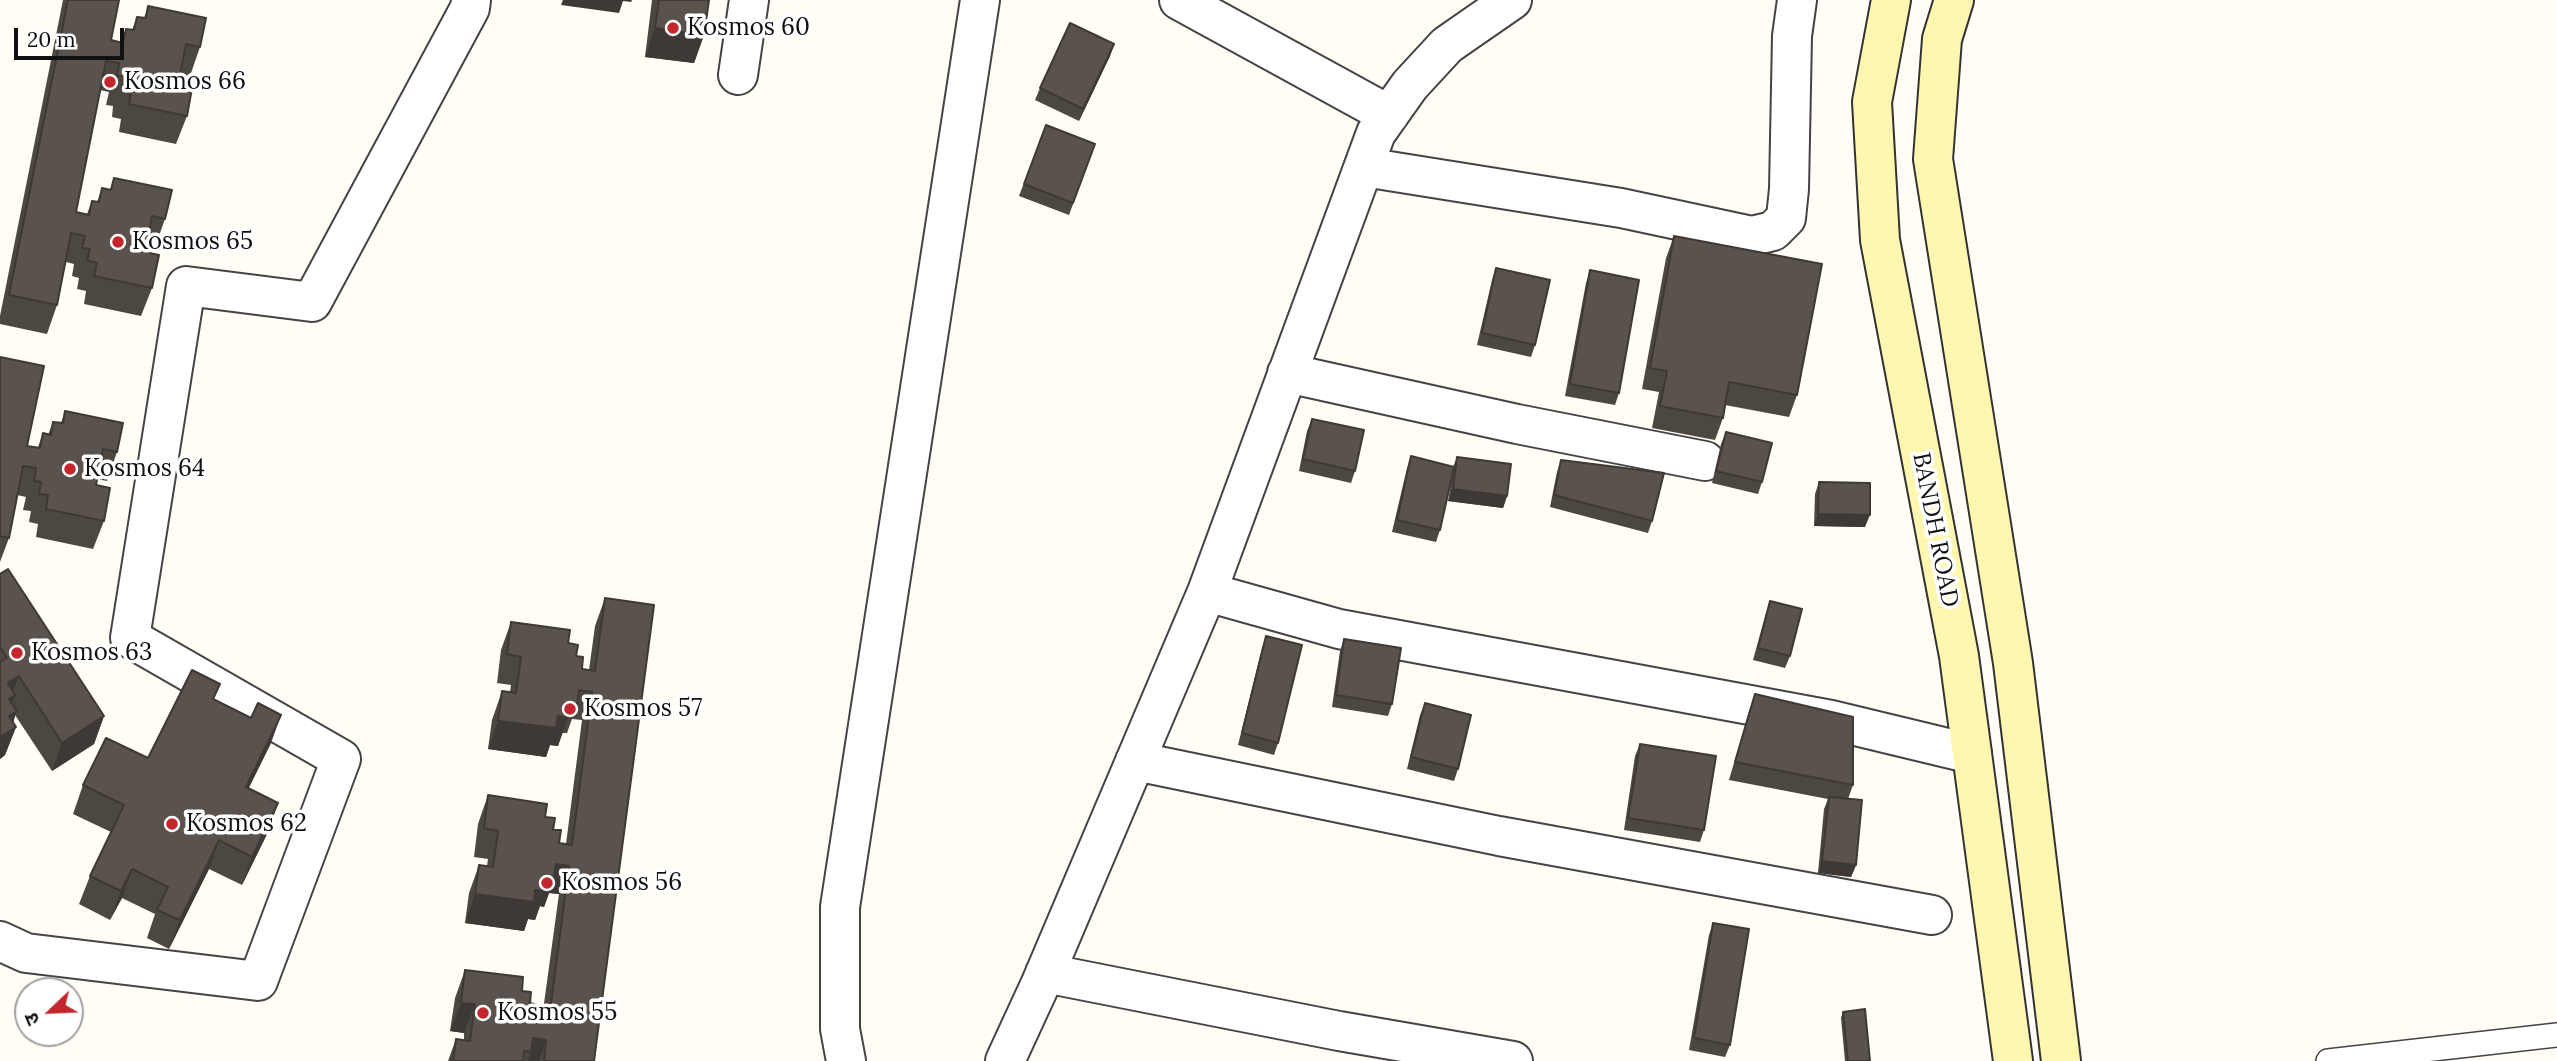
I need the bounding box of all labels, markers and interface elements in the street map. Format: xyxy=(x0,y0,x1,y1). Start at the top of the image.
scale bar xyxy=(18,14,128,58)
place label: Kosmos 60 xyxy=(687,14,810,42)
marker: Kosmos 60 xyxy=(665,20,681,36)
text: 20 m xyxy=(27,26,76,53)
place label: Kosmos 66 xyxy=(124,68,246,96)
marker: Kosmos 66 xyxy=(102,74,118,90)
place label: Kosmos 65 xyxy=(132,228,253,256)
marker: Kosmos 65 xyxy=(110,234,126,250)
street label: BANDH ROAD xyxy=(1906,450,1964,610)
place label: Kosmos 64 xyxy=(84,455,205,483)
marker: Kosmos 64 xyxy=(62,461,78,477)
place label: Kosmos 63 xyxy=(31,639,152,667)
marker: Kosmos 63 xyxy=(9,645,25,661)
place label: Kosmos 57 xyxy=(584,695,702,723)
marker: Kosmos 57 xyxy=(562,701,578,717)
place label: Kosmos 62 xyxy=(186,810,307,838)
marker: Kosmos 62 xyxy=(164,816,180,832)
place label: Kosmos 56 xyxy=(561,869,682,897)
marker: Kosmos 56 xyxy=(539,875,555,891)
north arrow xyxy=(14,977,84,1047)
place label: Kosmos 55 xyxy=(497,999,617,1027)
marker: Kosmos 55 xyxy=(475,1005,491,1021)
text: उ xyxy=(18,1010,45,1029)

